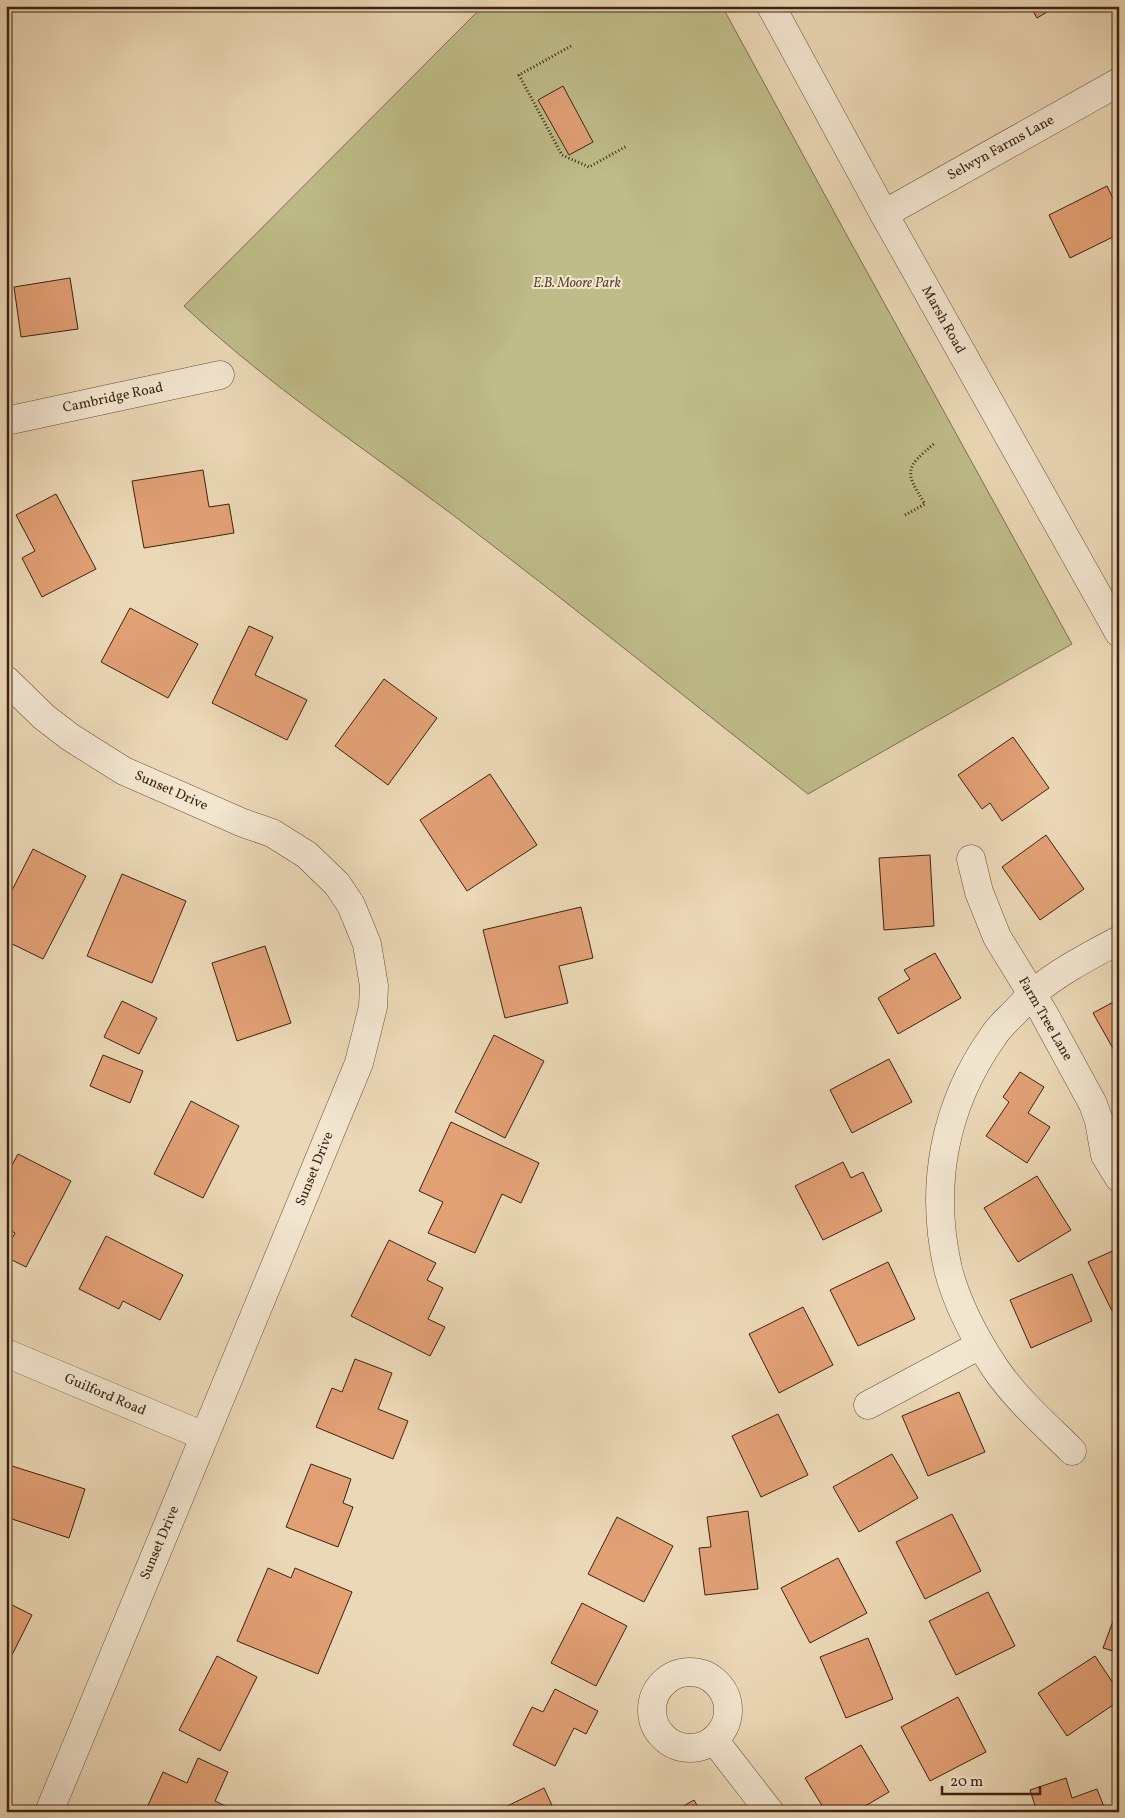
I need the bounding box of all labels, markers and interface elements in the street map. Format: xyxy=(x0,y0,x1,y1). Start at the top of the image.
street label: Selwyn Farms Lane xyxy=(944,111,1058,185)
park label: E.B. Moore Park xyxy=(533,274,621,293)
street label: Marsh Road xyxy=(917,283,969,357)
street label: Cambridge Road xyxy=(61,378,165,418)
street label: Sunset Drive xyxy=(131,766,211,816)
street label: Farm Tree Lane xyxy=(1013,973,1077,1065)
street label: Sunset Drive xyxy=(291,1129,339,1209)
street label: Guilford Road xyxy=(61,1369,149,1421)
street label: Sunset Drive xyxy=(136,1503,184,1583)
scale bar xyxy=(942,1763,1040,1795)
text: 20 m xyxy=(950,1772,983,1793)

